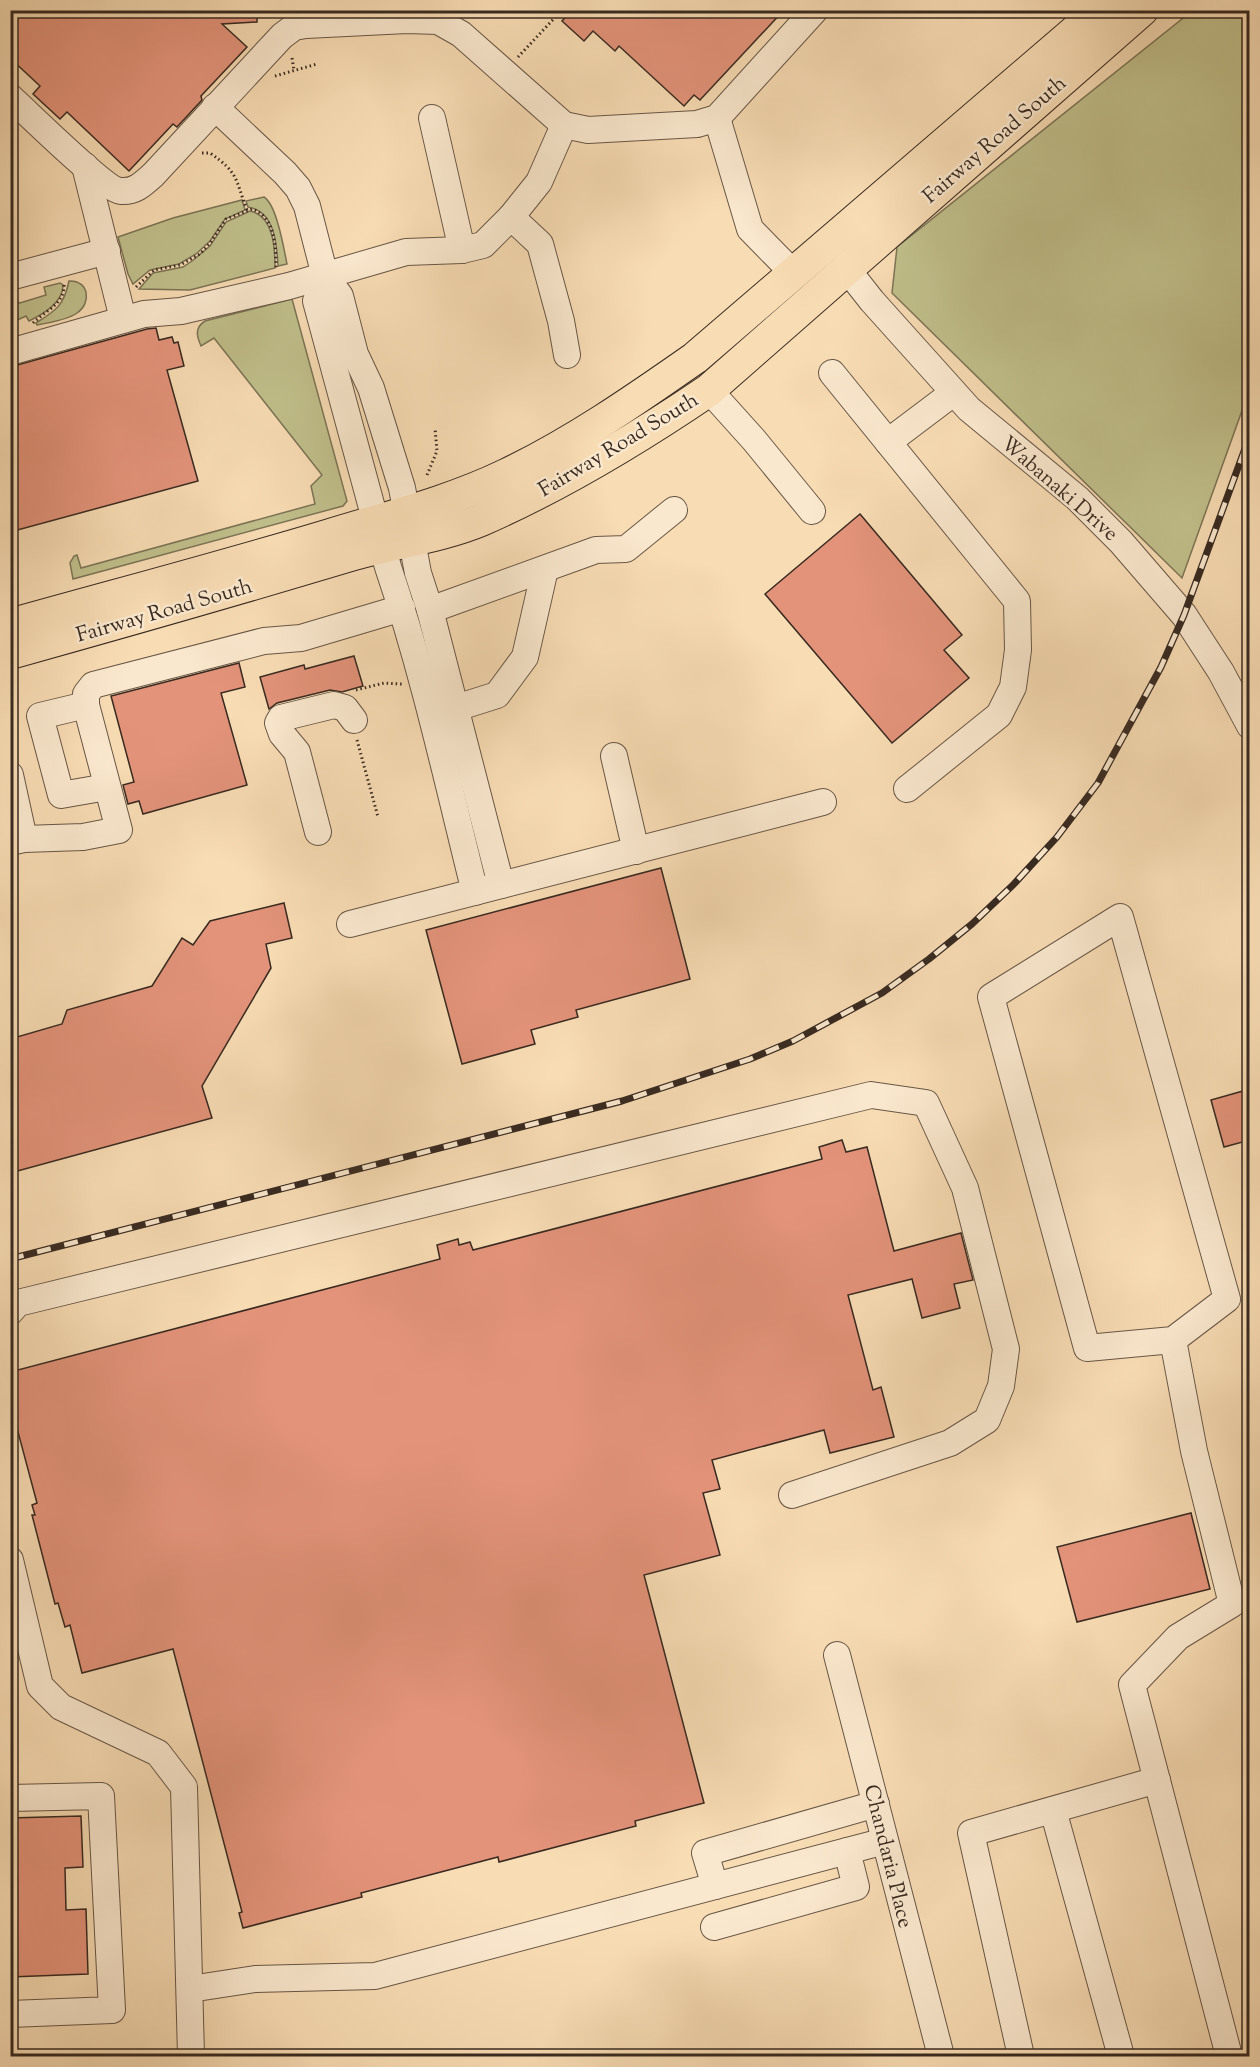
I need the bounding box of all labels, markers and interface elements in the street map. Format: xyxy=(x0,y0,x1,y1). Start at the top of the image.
street label: Fairway Road South xyxy=(917,69,1074,212)
street label: Fairway Road South xyxy=(533,386,705,505)
street label: Wabanaki Drive xyxy=(993,430,1124,549)
street label: Fairway Road South xyxy=(73,572,256,651)
street label: Chandaria Place xyxy=(855,1782,919,1931)

